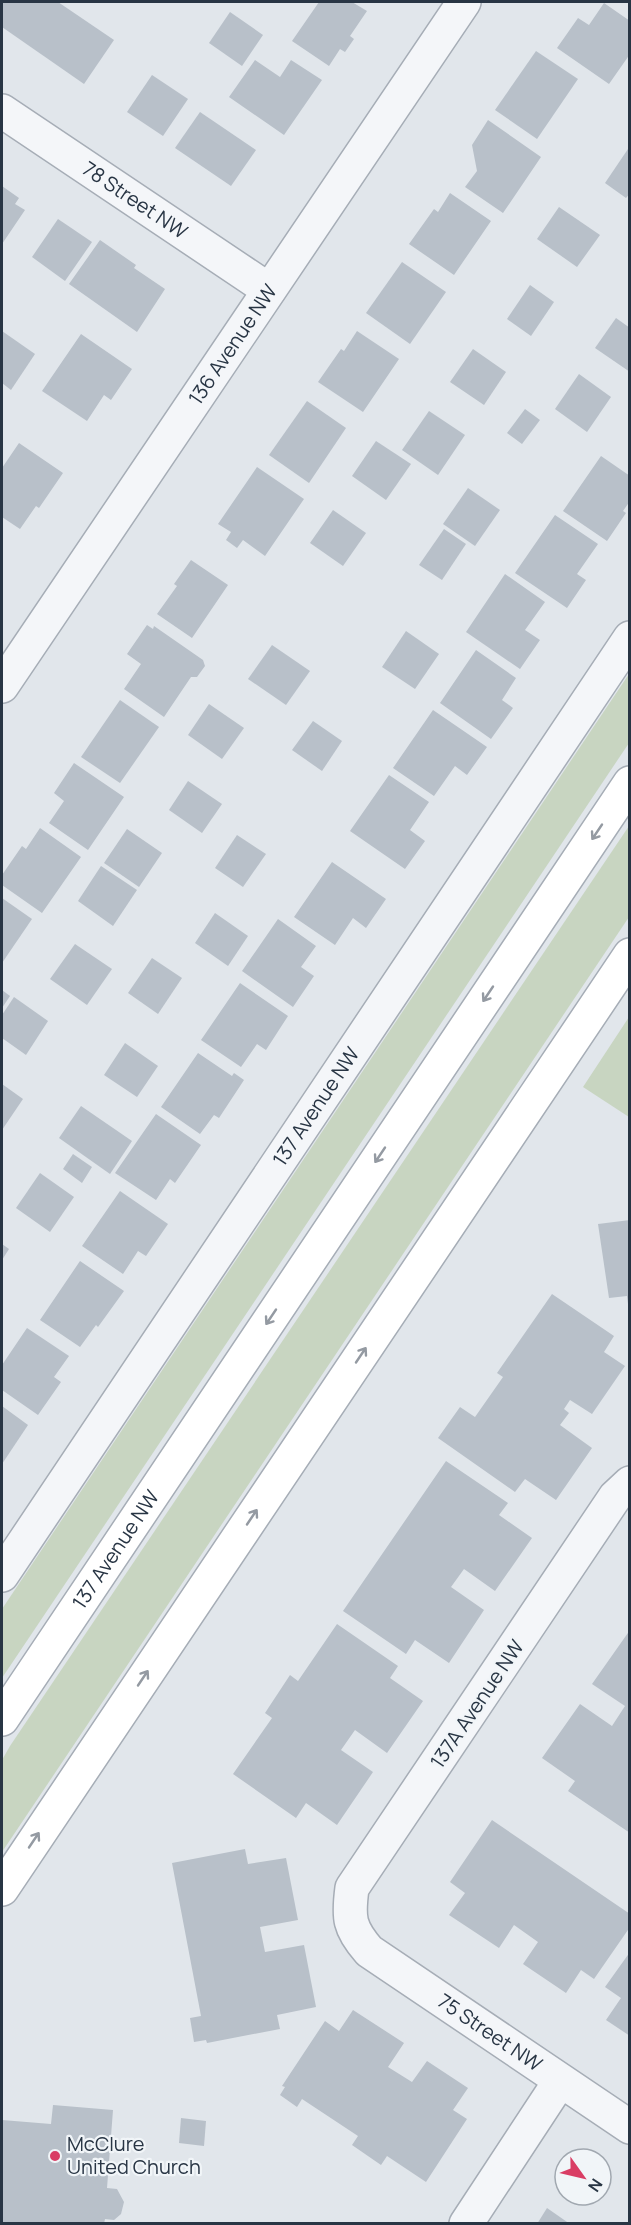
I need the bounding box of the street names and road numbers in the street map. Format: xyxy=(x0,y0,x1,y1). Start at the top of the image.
street label: 78 Street NW xyxy=(77,155,193,245)
street label: 136 Avenue NW xyxy=(182,278,283,410)
street label: 137 Avenue NW xyxy=(266,1041,365,1171)
street label: 137 Avenue NW xyxy=(66,1484,165,1614)
street label: 137A Avenue NW xyxy=(424,1634,530,1773)
street label: 75 Street NW xyxy=(433,1987,548,2077)

